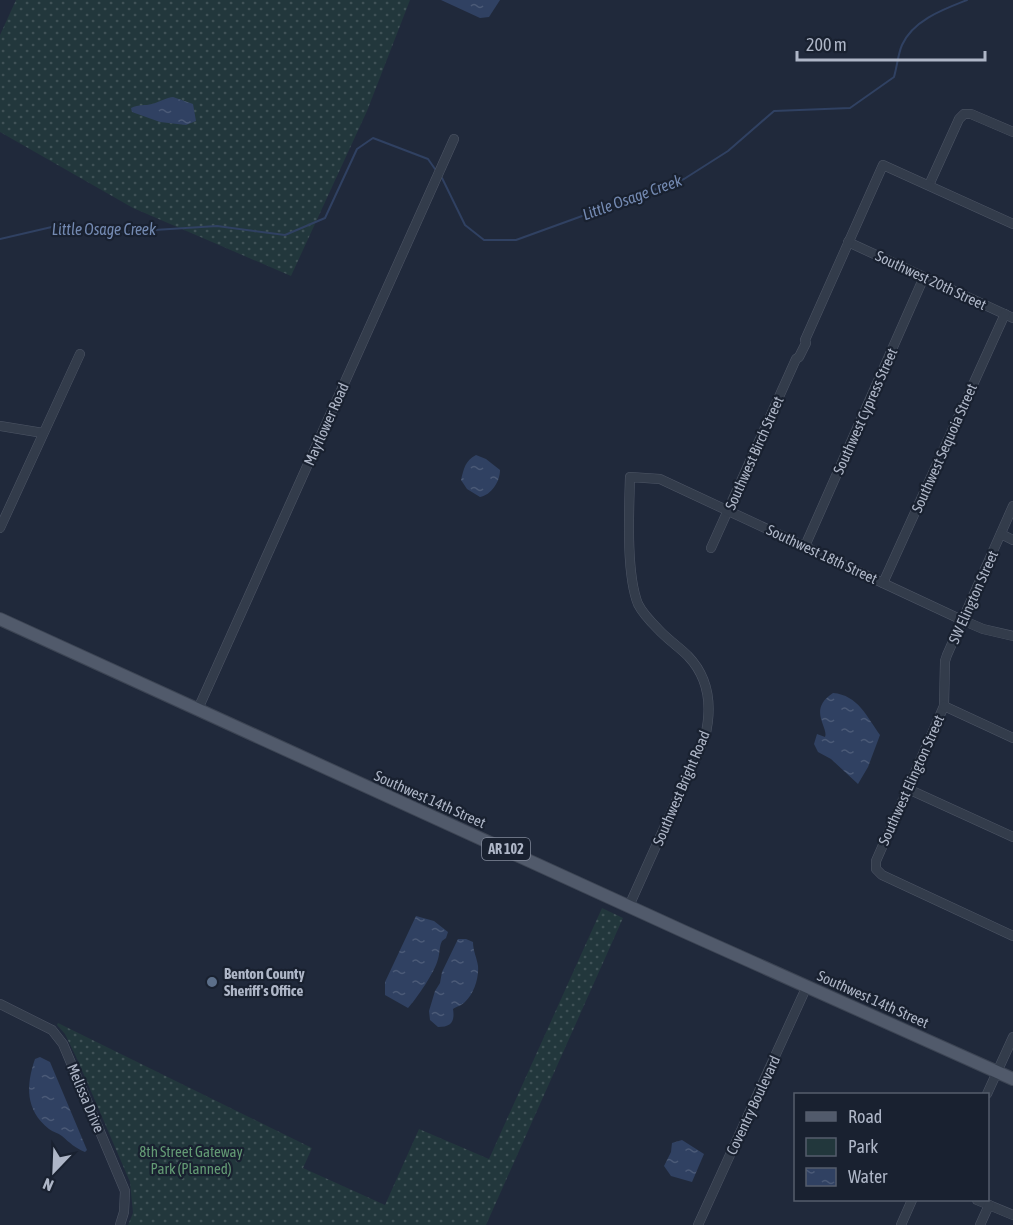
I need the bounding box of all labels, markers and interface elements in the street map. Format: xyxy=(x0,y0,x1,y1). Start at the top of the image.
scale bar xyxy=(797,24,984,62)
text: 200 m xyxy=(806,34,847,55)
water label: Little Osage Creek xyxy=(580,170,685,224)
water label: Little Osage Creek xyxy=(52,220,157,239)
street label: Southwest 20th Street xyxy=(873,247,989,313)
street label: Southwest Cypress Street xyxy=(830,345,900,477)
street label: Mayflower Road xyxy=(300,380,352,468)
street label: Southwest Sequoia Street xyxy=(908,381,980,515)
street label: Southwest Birch Street xyxy=(721,394,787,512)
street label: Southwest 18th Street xyxy=(764,521,880,587)
street label: SW Elington Street xyxy=(945,548,1001,646)
street label: Southwest Elington Street xyxy=(875,712,947,848)
street label: Southwest Bright Road xyxy=(649,728,713,848)
street label: Southwest 14th Street xyxy=(372,767,488,831)
road number: AR 102 xyxy=(482,838,530,860)
place label: Benton County Sheriff's Office xyxy=(224,965,305,999)
street label: Southwest 14th Street xyxy=(815,967,931,1031)
marker: Benton County Sheriff's Office xyxy=(205,975,219,989)
street label: Coventry Boulevard xyxy=(723,1053,783,1157)
street label: Melissa Drive xyxy=(64,1061,108,1135)
legend xyxy=(794,1093,989,1201)
text: Road xyxy=(848,1106,882,1127)
text: Park xyxy=(848,1136,878,1157)
north arrow xyxy=(24,1141,84,1201)
park label: 8th Street Gateway Park (Planned) xyxy=(139,1143,243,1177)
text: Water xyxy=(848,1166,888,1187)
text: N xyxy=(40,1175,56,1195)

